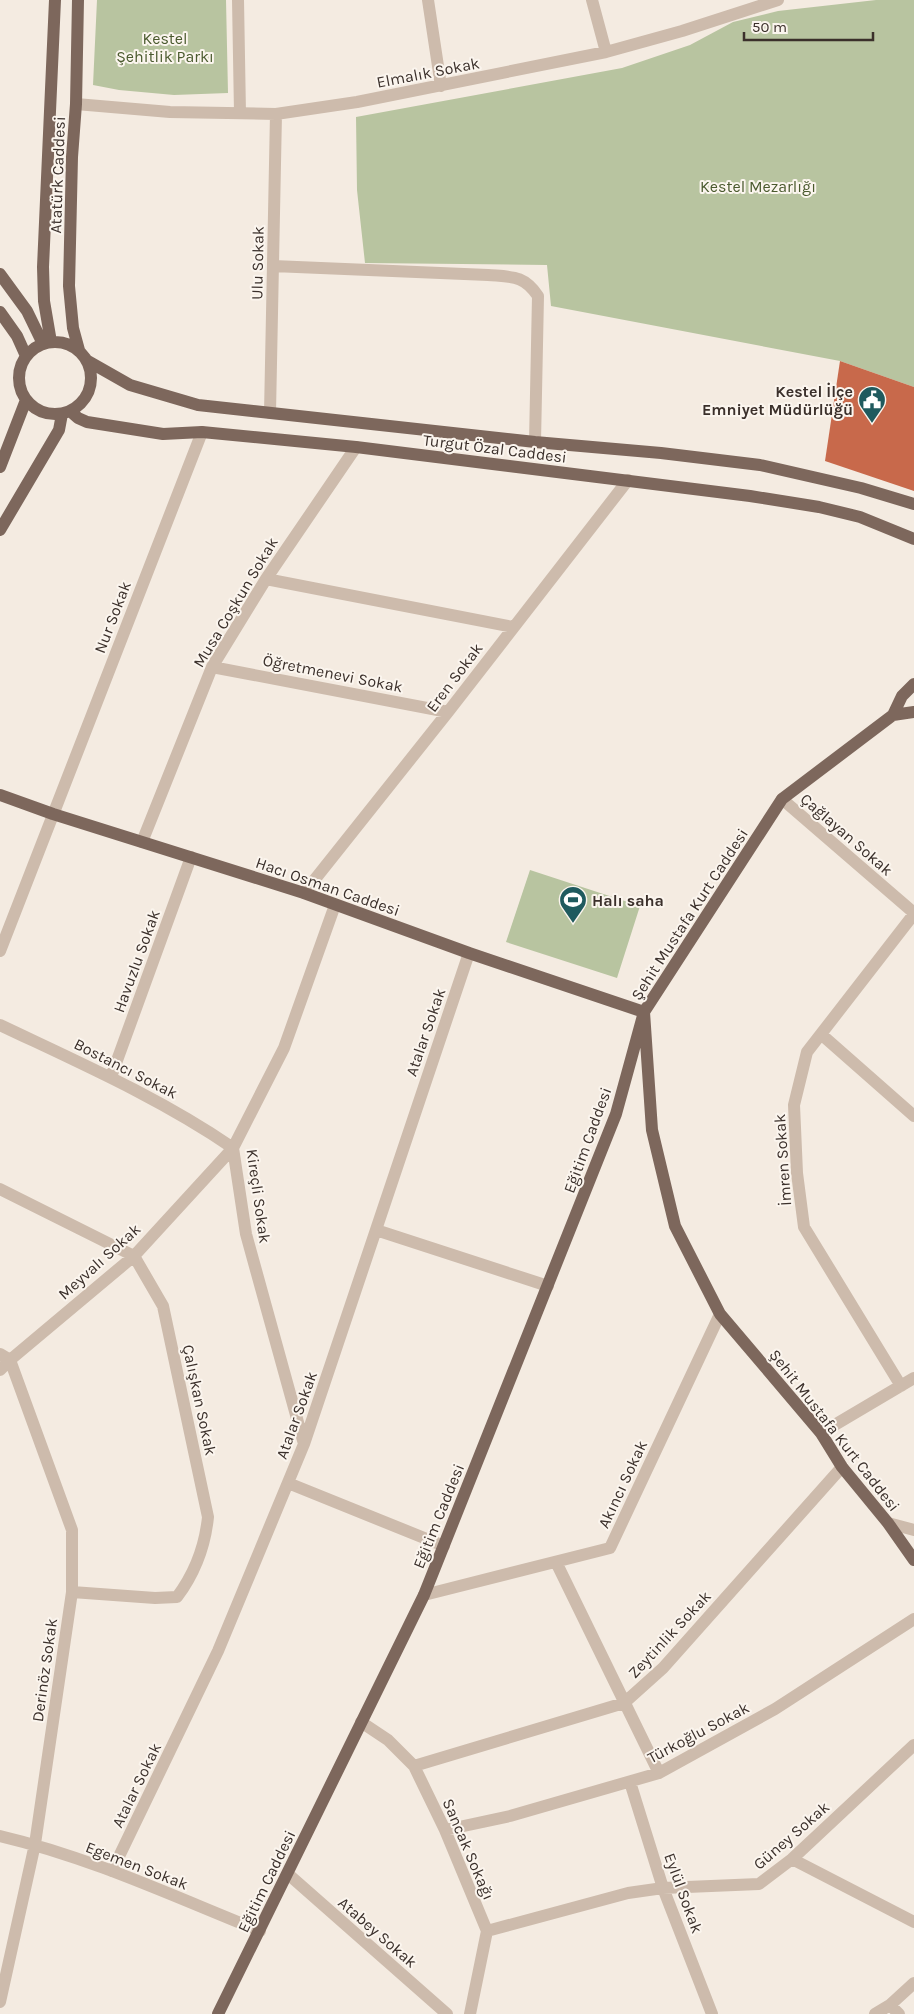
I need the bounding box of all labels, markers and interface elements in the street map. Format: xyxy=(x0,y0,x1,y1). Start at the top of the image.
scale bar xyxy=(744,10,873,42)
text: 50 m xyxy=(752,18,787,36)
park label: Kestel Şehitlik Parkı xyxy=(116,29,214,66)
street label: Elmalık Sokak xyxy=(375,53,481,92)
street label: Atatürk Caddesi xyxy=(46,116,69,234)
park label: Kestel Mezarlığı xyxy=(700,177,816,196)
street label: Ulu Sokak xyxy=(247,226,268,300)
place label: Kestel İlçe Emniyet Müdürlüğü xyxy=(702,382,853,419)
public building icon: Kestel İlçe Emniyet Müdürlüğü xyxy=(857,385,887,424)
street label: Turgut Özal Caddesi xyxy=(422,430,568,467)
street label: Musa Coşkun Sokak xyxy=(189,534,282,671)
street label: Nur Sokak xyxy=(90,579,135,656)
street label: Eren Sokak xyxy=(422,639,487,716)
street label: Öğretmenevi Sokak xyxy=(261,651,405,696)
street label: Çağlayan Sokak xyxy=(797,789,897,880)
street label: Şehit Mustafa Kurt Caddesi xyxy=(627,825,752,1004)
street label: Hacı Osman Caddesi xyxy=(253,853,402,920)
sports icon: Halı saha xyxy=(558,885,588,924)
place label: Halı saha xyxy=(592,891,664,910)
street label: Havuzlu Sokak xyxy=(109,907,164,1015)
street label: Atalar Sokak xyxy=(401,986,449,1079)
street label: Bostancı Sokak xyxy=(71,1034,181,1103)
street label: Eğitim Caddesi xyxy=(560,1085,615,1196)
street label: İmren Sokak xyxy=(770,1113,795,1207)
street label: Kireçli Sokak xyxy=(242,1148,275,1244)
street label: Meyvalı Sokak xyxy=(54,1219,144,1303)
street label: Çalışkan Sokak xyxy=(178,1343,221,1457)
street label: Şehit Mustafa Kurt Caddesi xyxy=(765,1345,904,1515)
street label: Atalar Sokak xyxy=(272,1369,321,1462)
street label: Akıncı Sokak xyxy=(594,1437,651,1531)
street label: Eğitim Caddesi xyxy=(409,1461,468,1571)
street label: Zeytinlik Sokak xyxy=(624,1587,715,1682)
street label: Derinöz Sokak xyxy=(28,1617,61,1723)
street label: Türkoğlu Sokak xyxy=(644,1698,752,1767)
street label: Atalar Sokak xyxy=(108,1740,165,1831)
street label: Sancak Sokağı xyxy=(439,1796,498,1903)
street label: Güney Sokak xyxy=(749,1797,833,1874)
street label: Eğitim Caddesi xyxy=(234,1827,299,1935)
street label: Egemen Sokak xyxy=(83,1837,191,1894)
street label: Eylül Sokak xyxy=(660,1850,707,1936)
street label: Atabey Sokak xyxy=(334,1893,421,1972)

